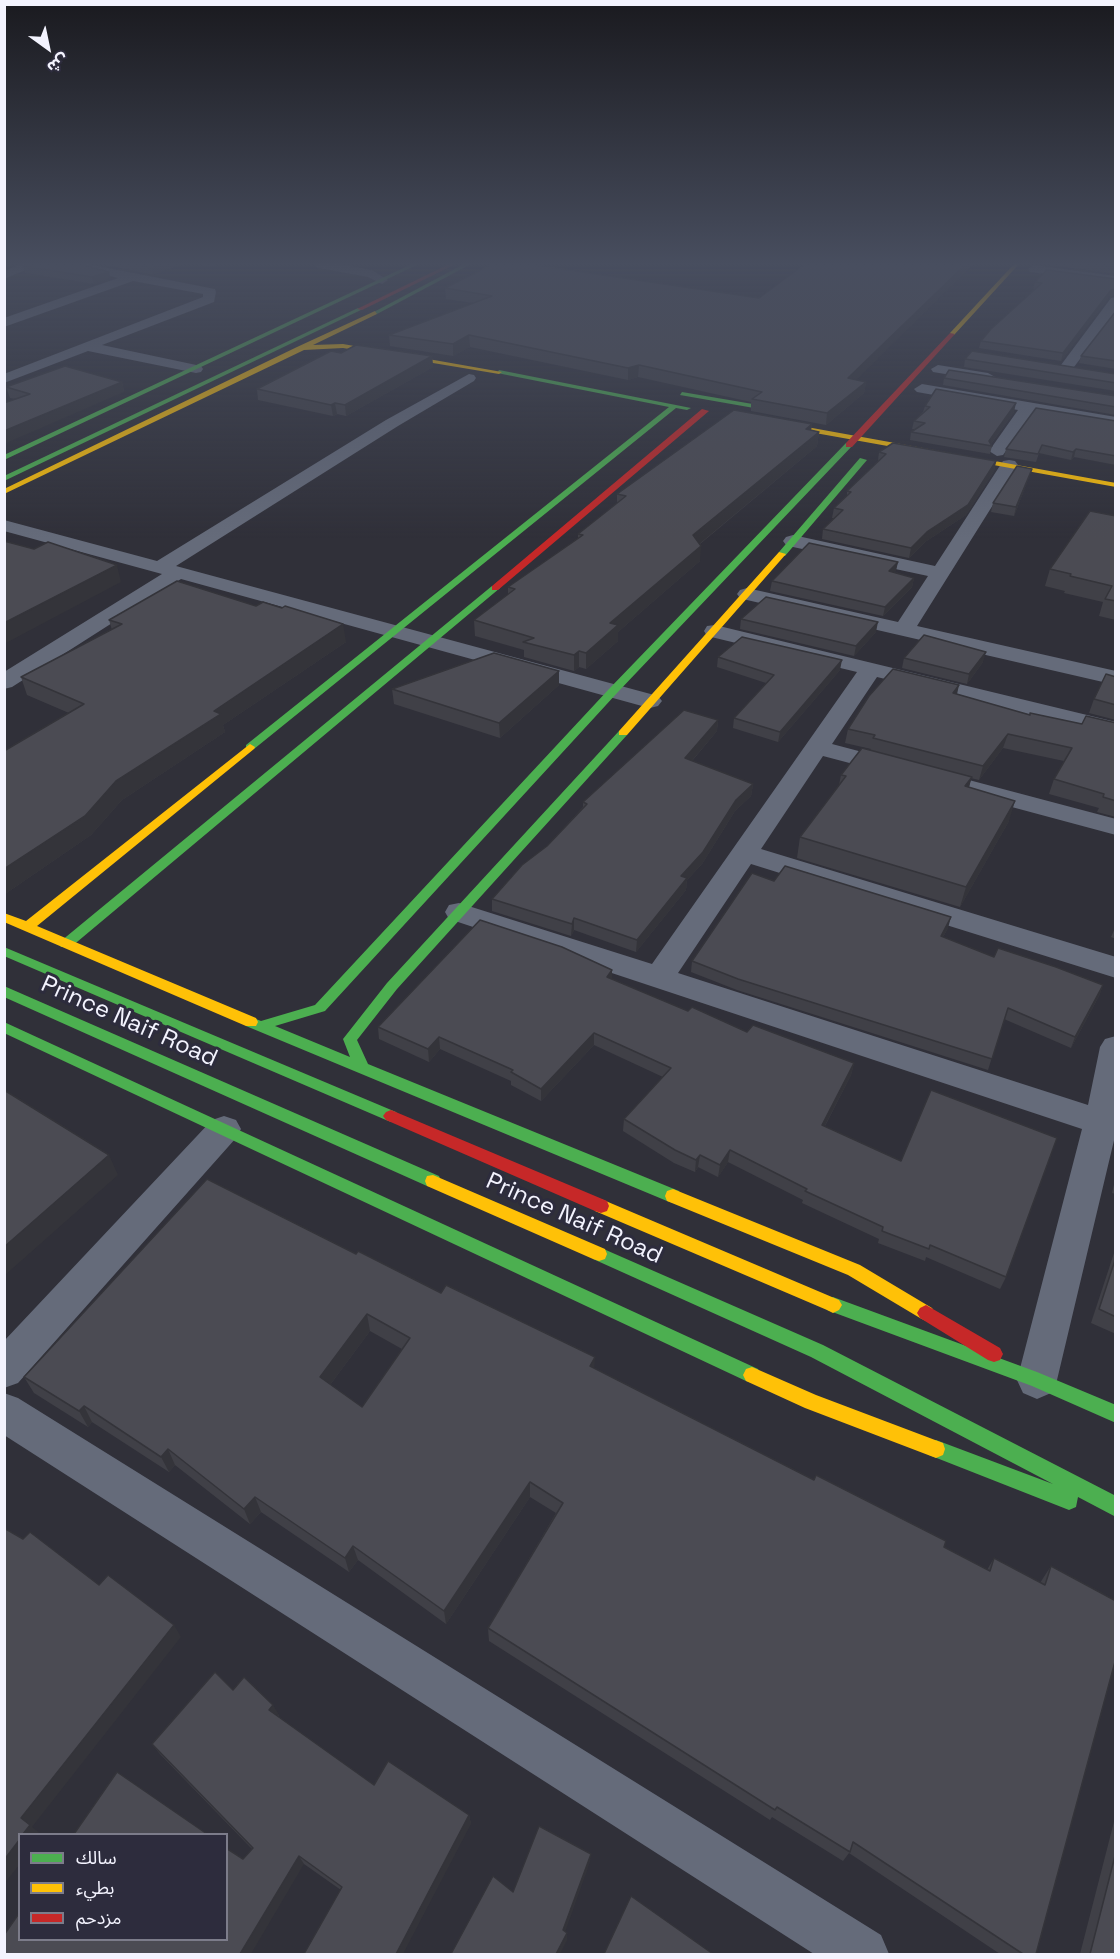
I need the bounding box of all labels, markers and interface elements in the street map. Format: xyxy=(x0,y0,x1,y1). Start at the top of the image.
north arrow xyxy=(18,18,78,78)
text: ش xyxy=(43,49,73,78)
street label: Prince Naif Road xyxy=(36,970,222,1074)
street label: Prince Naif Road xyxy=(481,1167,667,1271)
legend xyxy=(18,1833,228,1941)
text: سالك xyxy=(76,1846,117,1869)
text: بطيء xyxy=(76,1876,114,1899)
text: مزدحم xyxy=(76,1906,121,1929)

